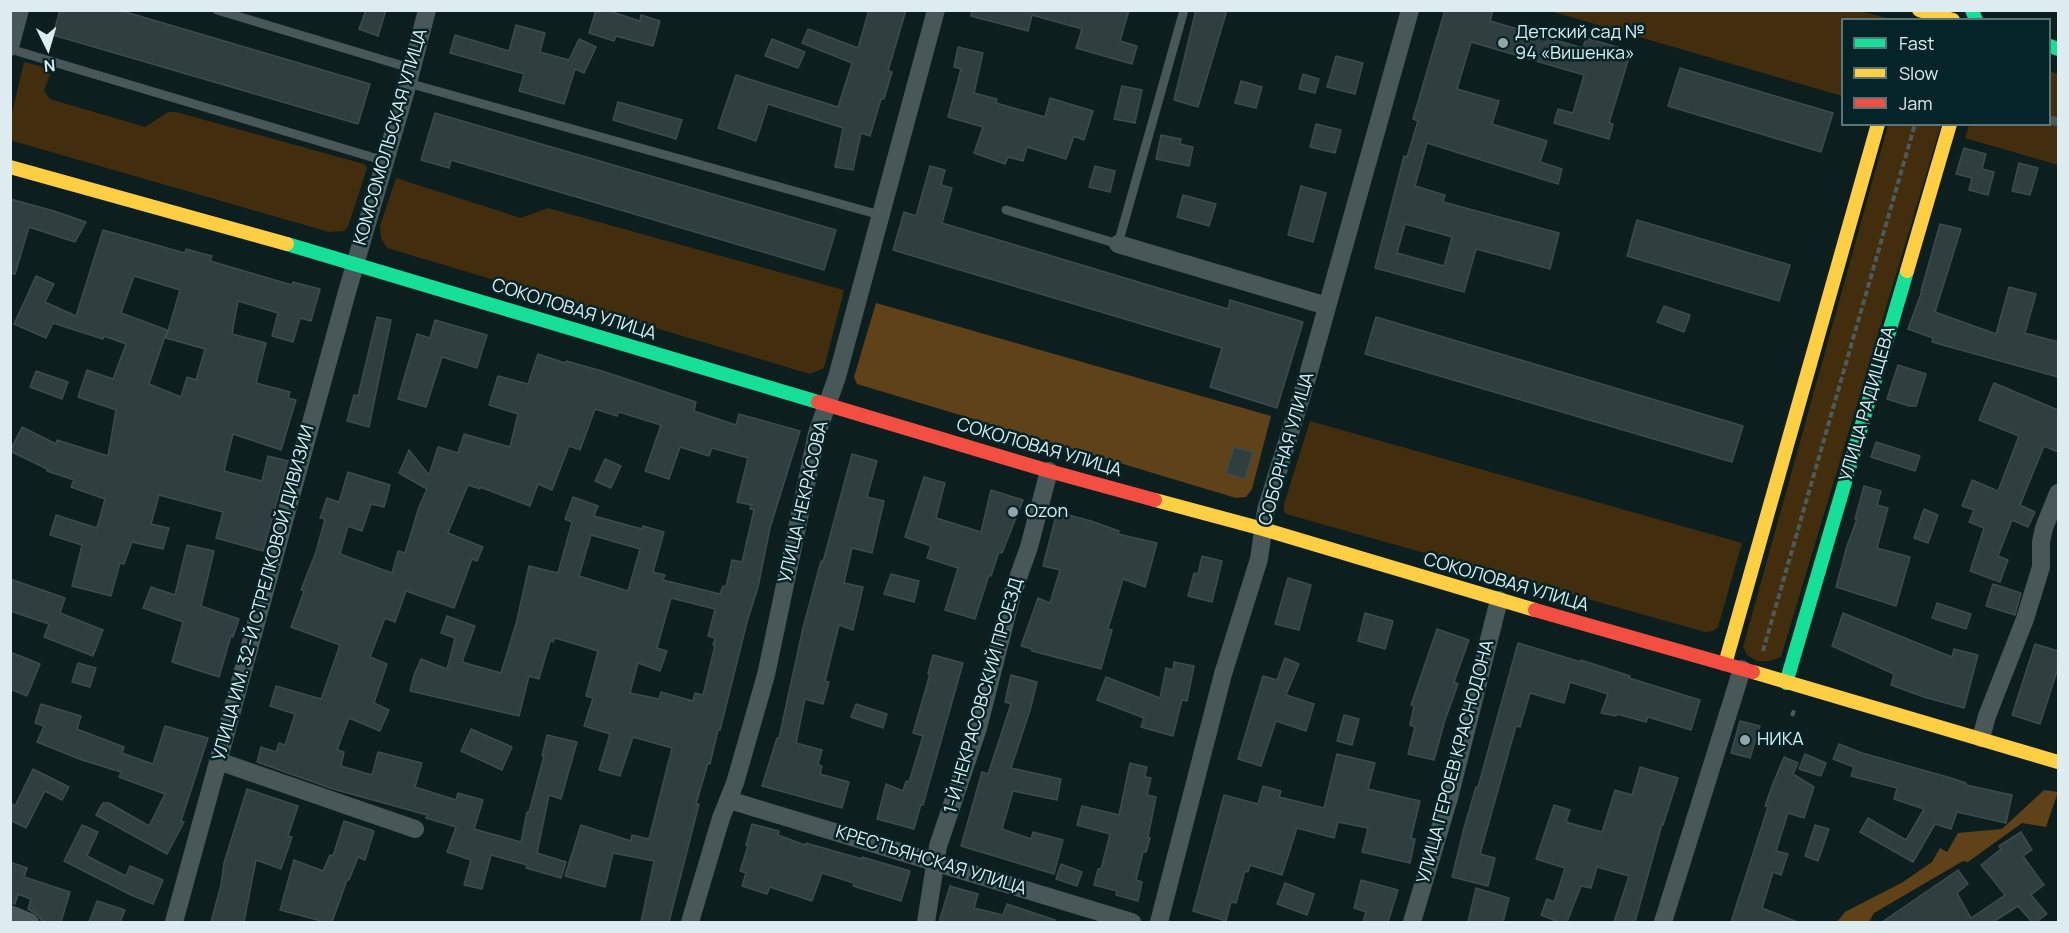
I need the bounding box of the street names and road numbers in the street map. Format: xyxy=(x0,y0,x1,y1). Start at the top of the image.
street label: КОМСОМОЛЬСКАЯ УЛИЦА xyxy=(350,26,432,248)
street label: СОКОЛОВАЯ УЛИЦА xyxy=(489,275,659,345)
street label: УЛИЦА РАДИЩЕВА xyxy=(1836,324,1900,484)
street label: СОБОРНАЯ УЛИЦА xyxy=(1255,370,1319,528)
street label: СОКОЛОВАЯ УЛИЦА xyxy=(954,414,1124,482)
street label: УЛИЦА НЕКРАСОВА xyxy=(775,419,833,585)
street label: УЛИЦА ИМ. 32-Й СТРЕЛКОВОЙ ДИВИЗИИ xyxy=(209,423,319,763)
street label: СОКОЛОВАЯ УЛИЦА xyxy=(1421,549,1591,617)
street label: 1-Й НЕКРАСОВСКИЙ ПРОЕЗД xyxy=(940,576,1028,816)
street label: УЛИЦА ГЕРОЕВ КРАСНОДОНА xyxy=(1413,638,1499,886)
street label: КРЕСТЬЯНСКАЯ УЛИЦА xyxy=(833,822,1029,900)

